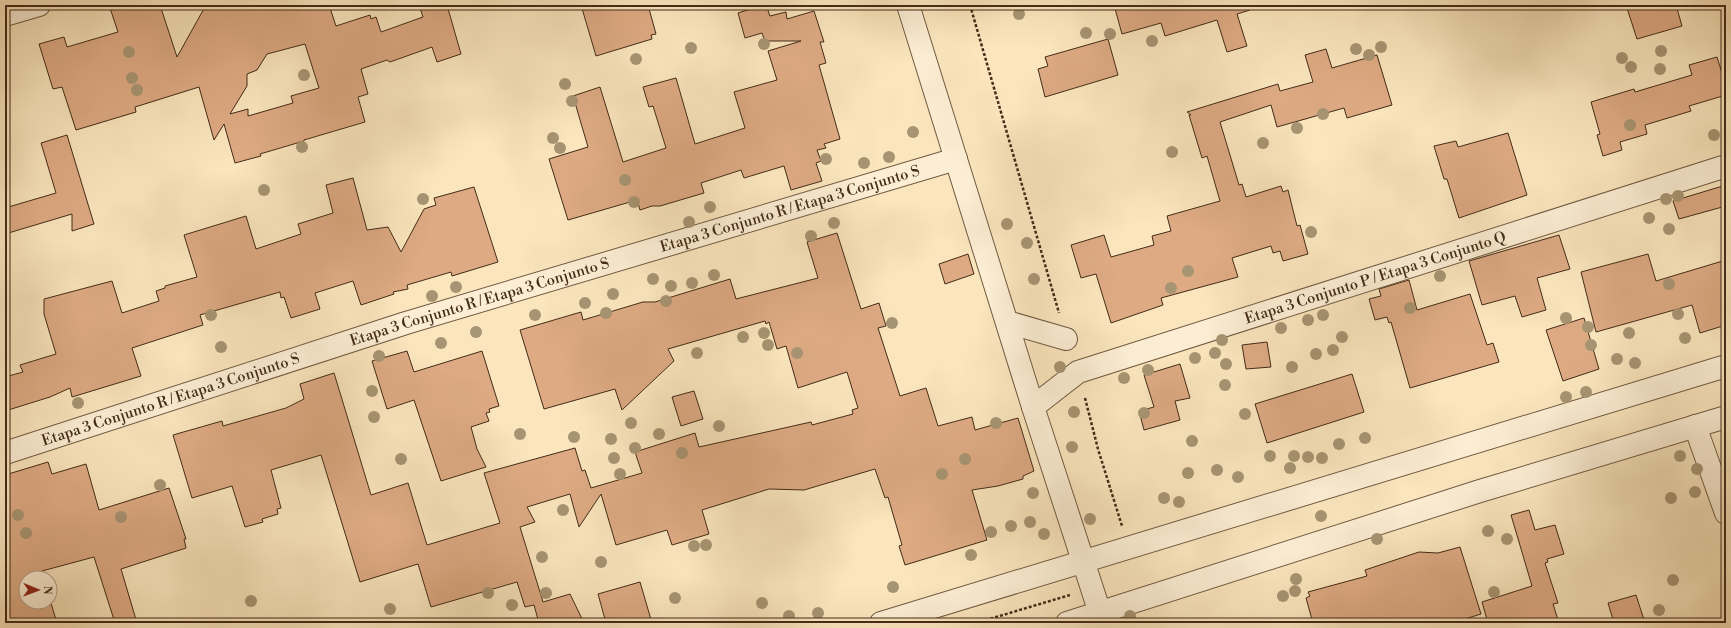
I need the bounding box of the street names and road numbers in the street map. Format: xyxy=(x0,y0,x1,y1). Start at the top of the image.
street label: Etapa 3 Conjunto R / Etapa 3 Conjunto S xyxy=(658,161,922,256)
street label: Etapa 3 Conjunto P / Etapa 3 Conjunto Q xyxy=(1242,227,1509,328)
street label: Etapa 3 Conjunto R / Etapa 3 Conjunto S xyxy=(347,253,611,350)
street label: Etapa 3 Conjunto R / Etapa 3 Conjunto S xyxy=(39,349,302,450)

